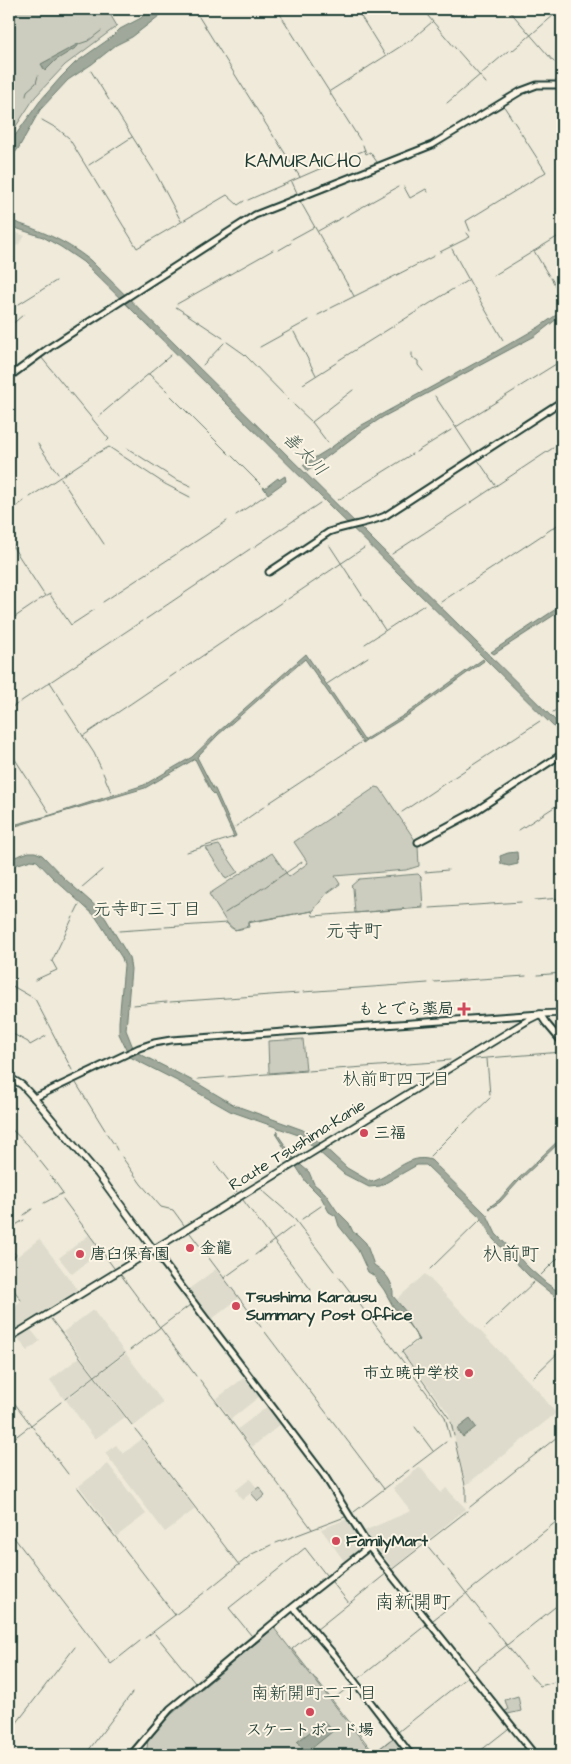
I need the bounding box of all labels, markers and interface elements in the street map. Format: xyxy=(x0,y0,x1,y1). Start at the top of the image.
district label: KAMURAICHO xyxy=(245,148,361,175)
water label: 善太川 xyxy=(277,426,333,482)
district label: 元寺町三丁目 xyxy=(93,897,201,922)
district label: 元寺町 xyxy=(325,918,383,945)
place label: もとでら薬局 xyxy=(358,998,454,1020)
marker: もとでら薬局 xyxy=(458,1003,470,1015)
district label: 杁前町四丁目 xyxy=(342,1067,450,1092)
street label: Route Tsushima-Kanie xyxy=(225,1094,370,1196)
place label: 三福 xyxy=(374,1122,406,1144)
marker: 三福 xyxy=(358,1127,370,1139)
place label: 金龍 xyxy=(200,1237,232,1259)
district label: 杁前町 xyxy=(482,1241,540,1268)
marker: 金龍 xyxy=(184,1242,196,1254)
place label: 唐臼保育園 xyxy=(90,1243,170,1265)
marker: 唐臼保育園 xyxy=(74,1248,86,1260)
place label: Tsushima Karausu Summary Post Office xyxy=(245,1286,413,1327)
marker: Tsushima Karausu Summary Post Office xyxy=(230,1300,242,1312)
place label: 市立暁中学校 xyxy=(363,1362,459,1384)
marker: 市立暁中学校 xyxy=(463,1367,475,1379)
place label: FamilyMart xyxy=(346,1530,429,1553)
marker: FamilyMart xyxy=(330,1535,342,1547)
district label: 南新開町 xyxy=(375,1589,451,1616)
district label: 南新開町二丁目 xyxy=(251,1681,377,1706)
marker: スケートボード場 xyxy=(304,1706,316,1718)
place label: スケートボード場 xyxy=(246,1719,374,1741)

